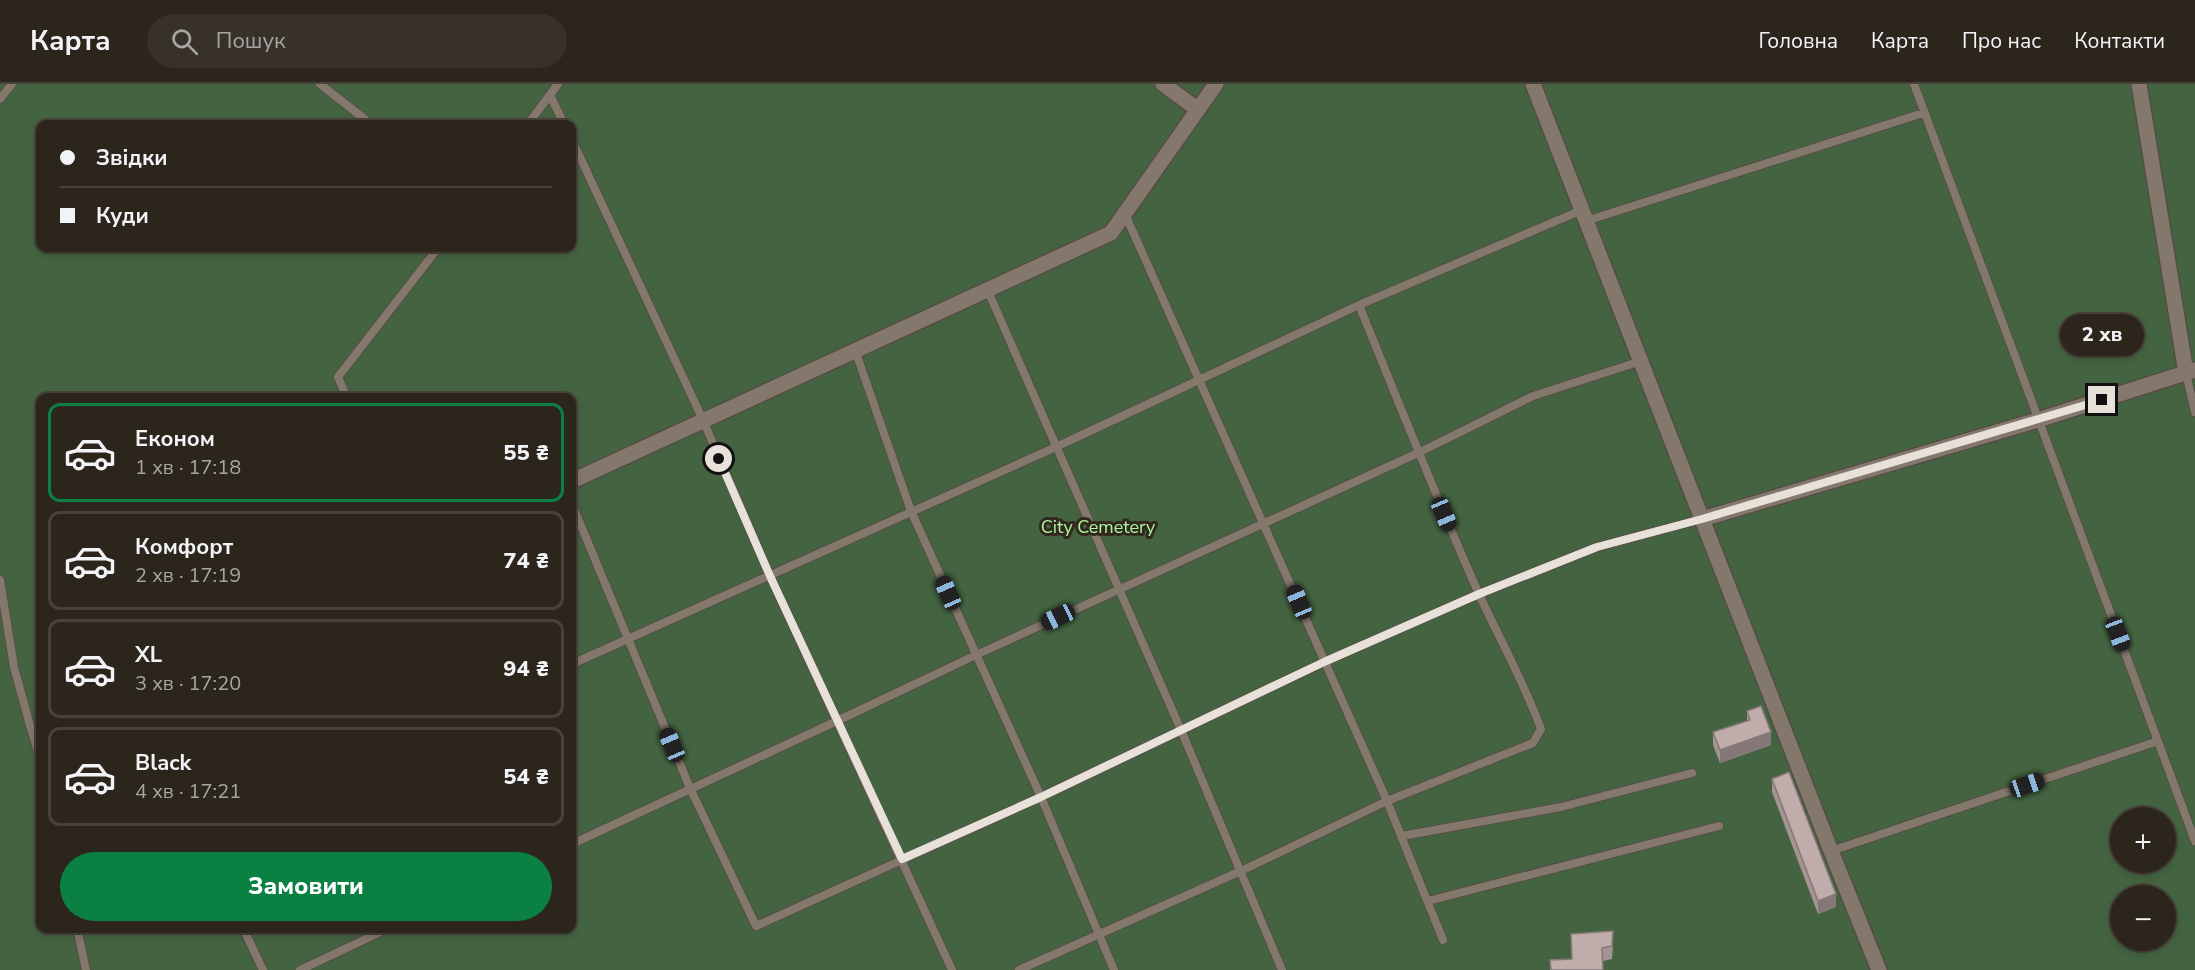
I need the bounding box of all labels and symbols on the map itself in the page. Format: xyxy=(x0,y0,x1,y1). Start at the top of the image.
callout: 2 хв xyxy=(2060,313,2144,355)
route end xyxy=(2088,386,2115,413)
route start xyxy=(705,445,732,472)
car xyxy=(1429,494,1459,534)
park label: City Cemetery xyxy=(1041,515,1156,539)
car xyxy=(932,573,964,613)
car xyxy=(1284,582,1314,622)
car xyxy=(1038,601,1078,633)
car xyxy=(2103,614,2133,654)
car xyxy=(657,725,687,765)
car xyxy=(2007,771,2047,799)

